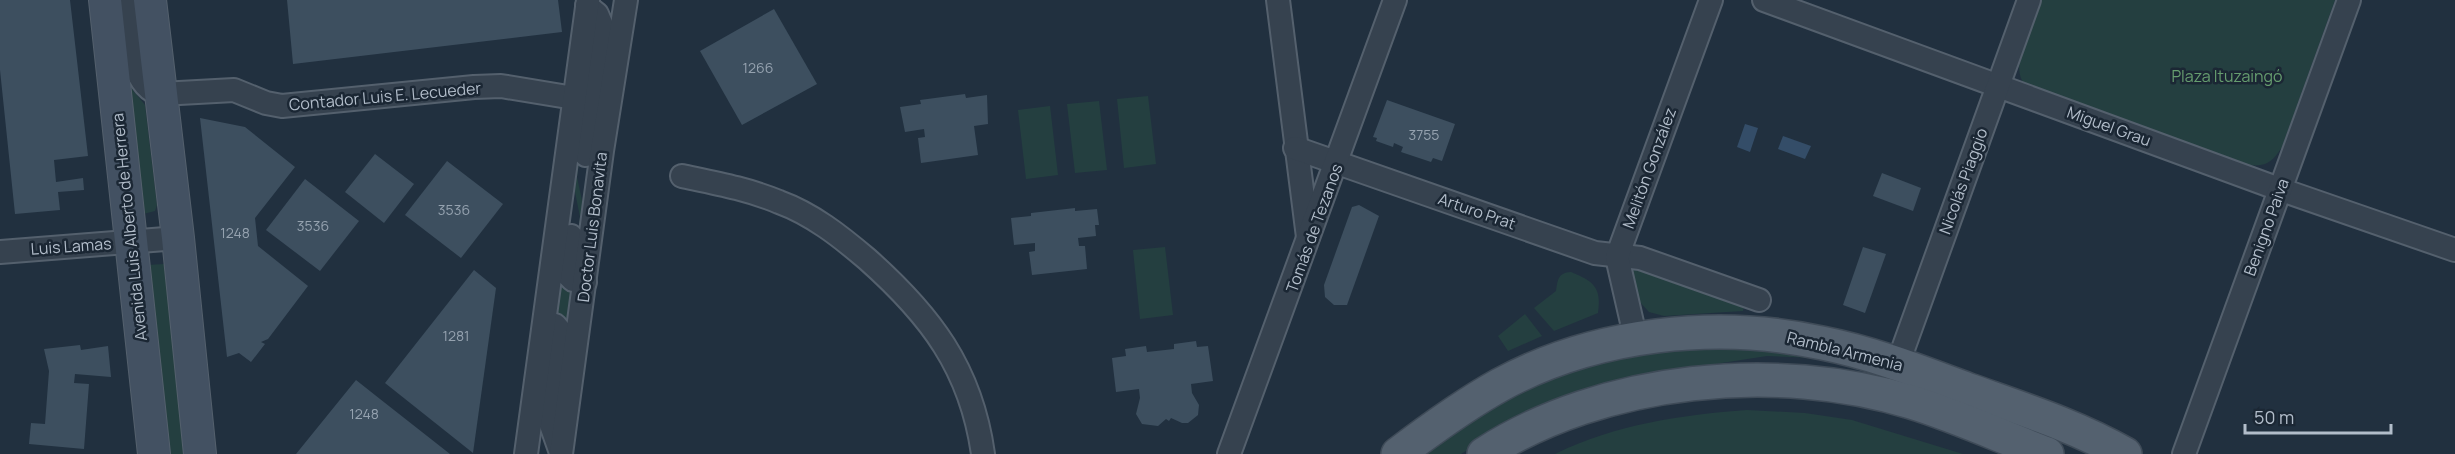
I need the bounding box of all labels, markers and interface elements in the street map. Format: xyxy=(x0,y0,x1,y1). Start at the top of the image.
house number: 1266 xyxy=(743,58,773,77)
park label: Plaza Ituzaingó xyxy=(2171,65,2283,87)
street label: Contador Luis E. Lecueder xyxy=(288,77,482,115)
street label: Miguel Grau xyxy=(2064,101,2154,151)
street label: Melitón González xyxy=(1617,104,1681,232)
street label: Avenida Luis Alberto de Herrera xyxy=(106,112,152,342)
house number: 3755 xyxy=(1409,125,1439,144)
street label: Nicolás Piaggio xyxy=(1934,125,1992,237)
street label: Doctor Luis Bonavita xyxy=(572,151,612,303)
street label: Tomás de Tezanos xyxy=(1280,161,1348,295)
street label: Benigno Paiva xyxy=(2238,175,2294,279)
street label: Arturo Prat xyxy=(1435,187,1519,235)
house number: 3536 xyxy=(438,200,470,219)
house number: 3536 xyxy=(297,216,329,235)
house number: 1248 xyxy=(220,223,250,242)
street label: Luis Lamas xyxy=(30,232,112,260)
house number: 1281 xyxy=(442,326,470,345)
street label: Rambla Armenia xyxy=(1785,326,1905,376)
scale bar xyxy=(2245,397,2390,435)
house number: 1248 xyxy=(349,404,379,423)
text: 50 m xyxy=(2254,405,2294,429)

